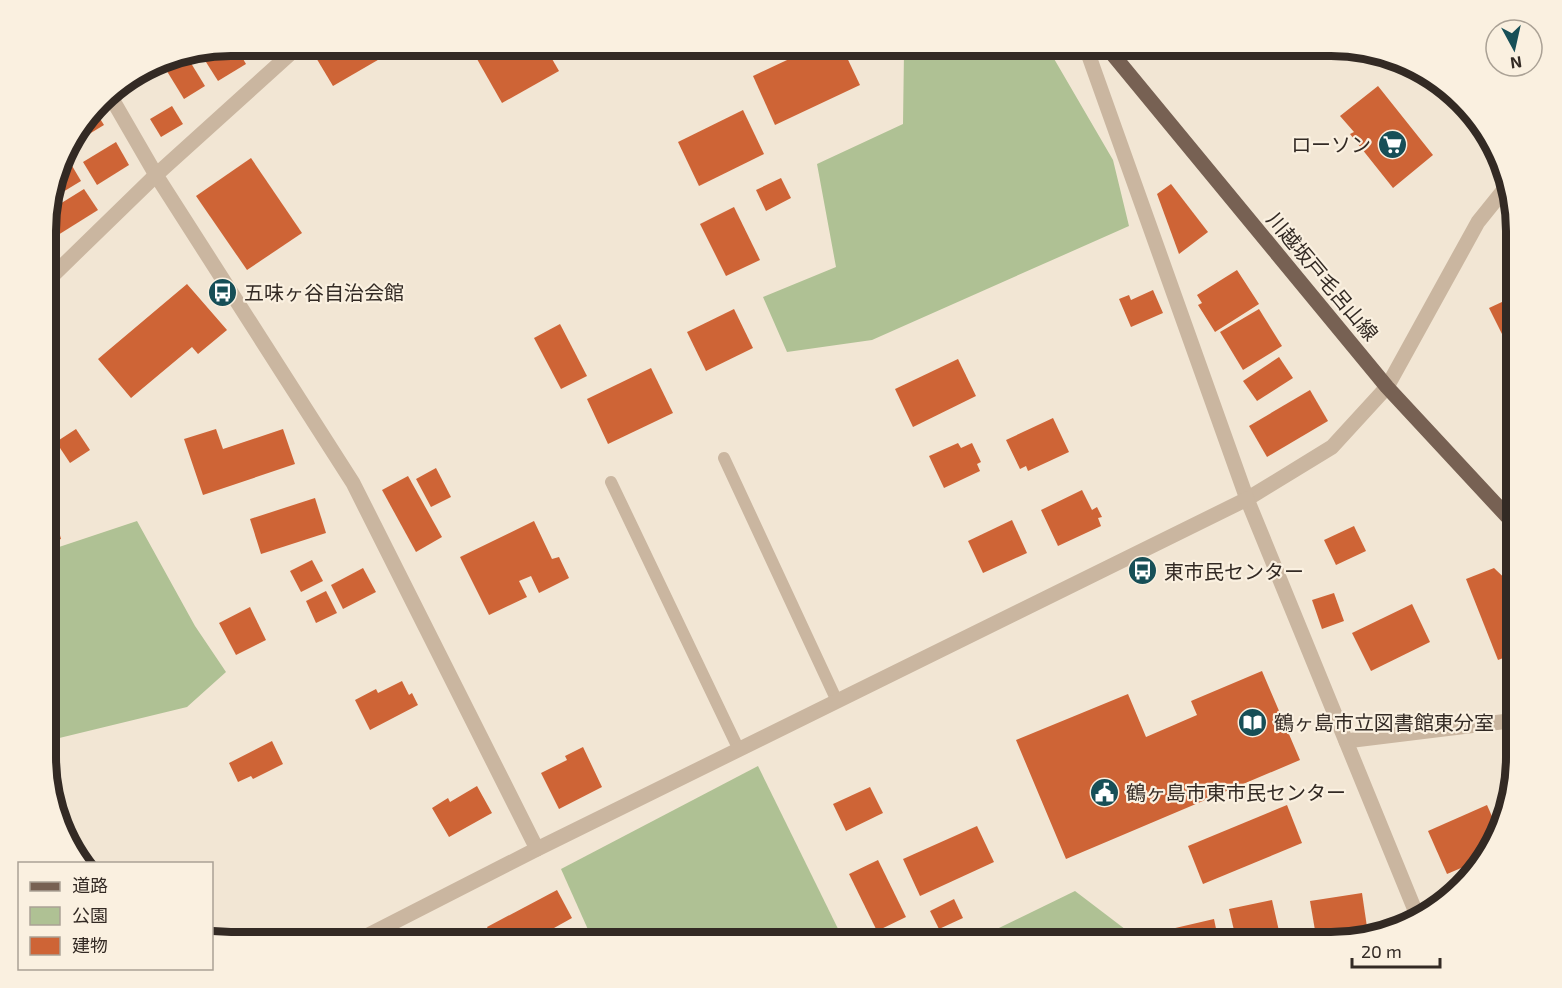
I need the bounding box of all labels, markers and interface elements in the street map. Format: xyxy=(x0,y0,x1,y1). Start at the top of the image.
north arrow xyxy=(1484,18,1544,78)
text: N xyxy=(1509,53,1523,74)
supermarket icon: ローソン xyxy=(1376,128,1408,160)
place label: ローソン xyxy=(1291,132,1371,156)
street label: 川越坂戸毛呂山線 xyxy=(1262,207,1384,345)
bus stop icon: 五味ヶ谷自治会館 xyxy=(207,276,239,308)
place label: 五味ヶ谷自治会館 xyxy=(244,280,404,304)
bus stop icon: 東市民センター xyxy=(1127,555,1159,587)
place label: 東市民センター xyxy=(1164,559,1304,583)
library icon: 鶴ヶ島市立図書館東分室 xyxy=(1237,706,1269,738)
place label: 鶴ヶ島市立図書館東分室 xyxy=(1274,710,1494,734)
public building icon: 鶴ヶ島市東市民センター xyxy=(1089,776,1121,808)
place label: 鶴ヶ島市東市民センター xyxy=(1126,780,1346,804)
legend xyxy=(18,862,213,970)
text: 道路 xyxy=(72,874,108,896)
text: 公園 xyxy=(72,904,108,926)
scale bar xyxy=(1352,931,1440,969)
text: 建物 xyxy=(72,934,108,956)
text: 20 m xyxy=(1361,940,1402,962)

